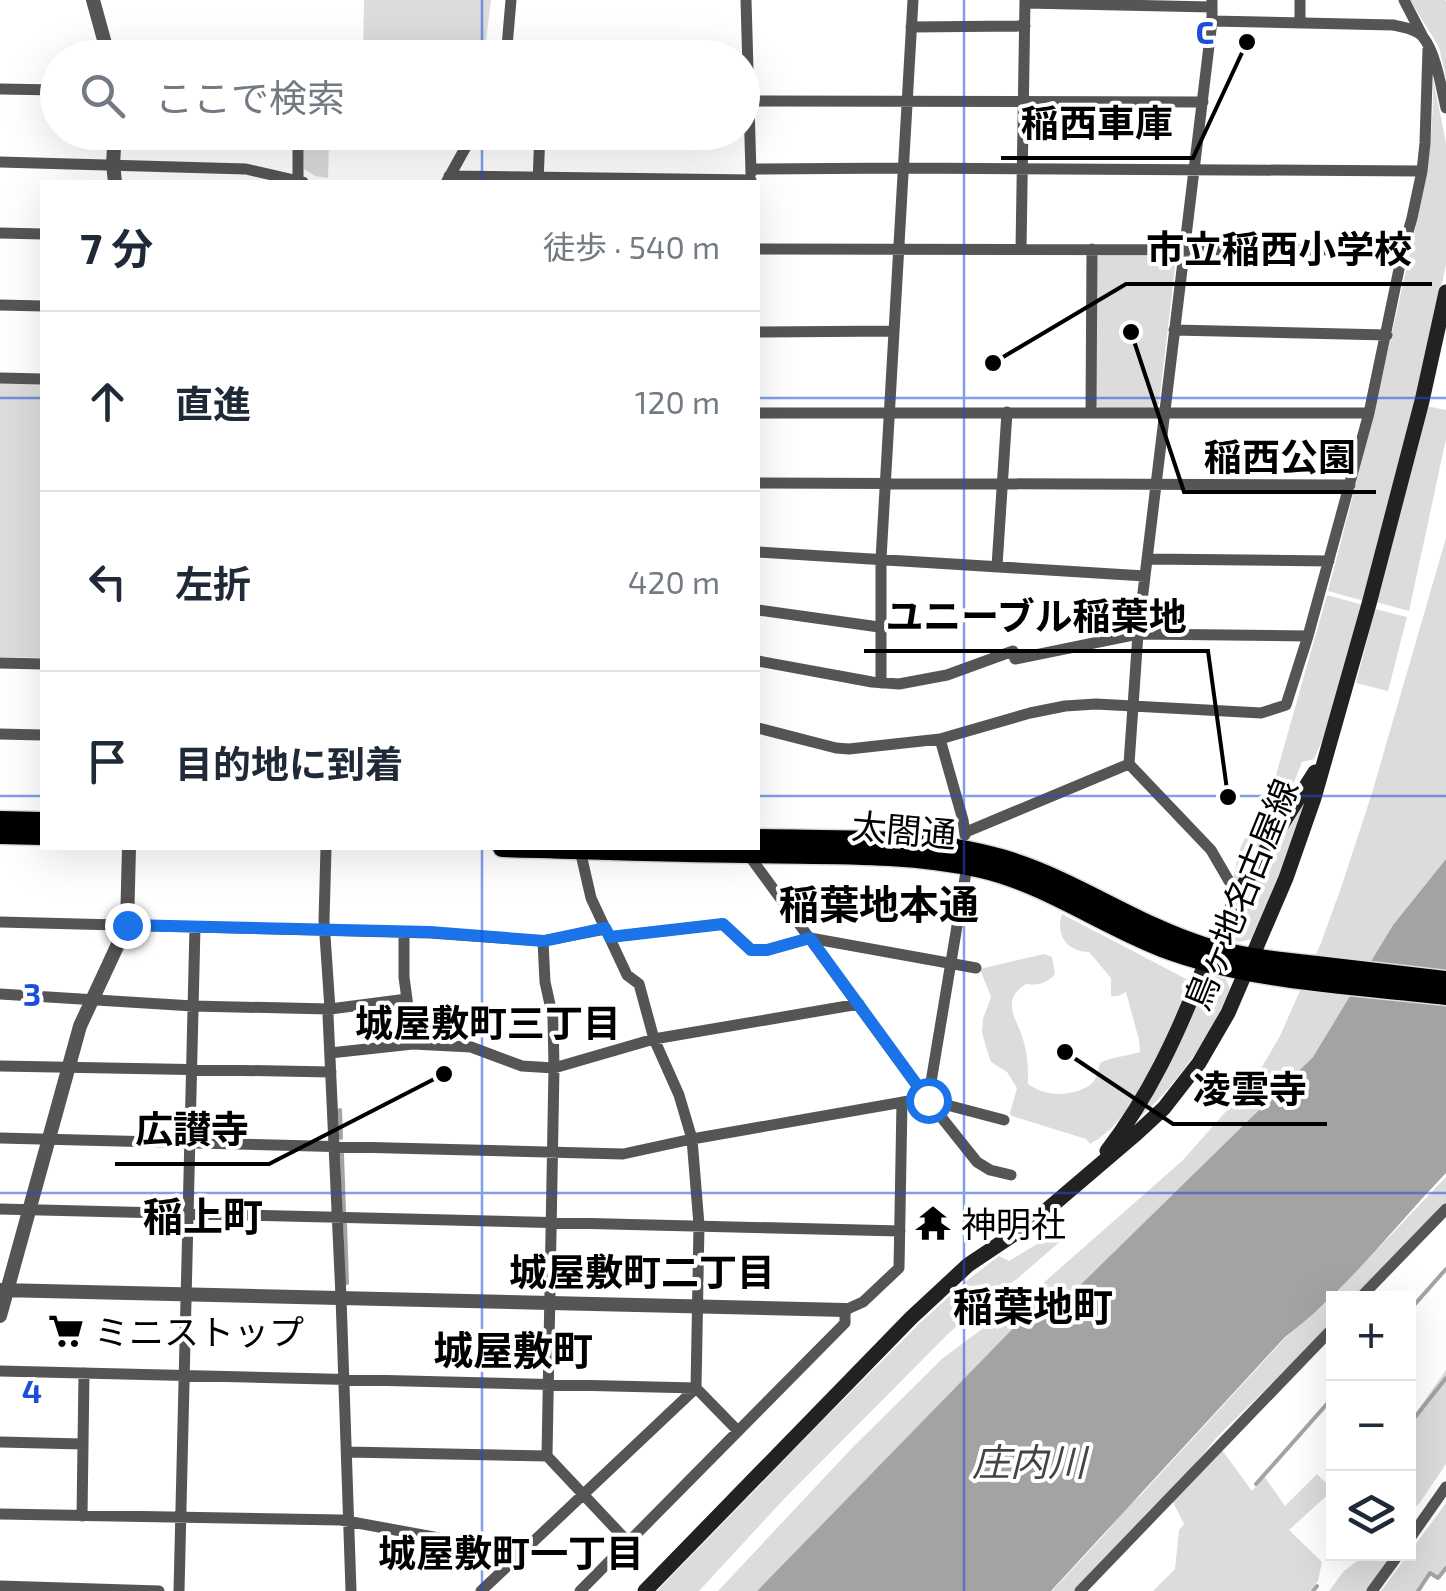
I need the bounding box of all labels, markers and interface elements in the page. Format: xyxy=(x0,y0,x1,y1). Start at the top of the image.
text: C xyxy=(1196,12,1214,50)
search box xyxy=(40,40,760,150)
icon: search xyxy=(75,68,130,123)
text: ここで検索 xyxy=(155,74,345,120)
callout: 稲西車庫 xyxy=(1001,90,1193,158)
text: 稲西車庫 xyxy=(1021,99,1173,145)
callout: 市立稲西小学校 xyxy=(1126,216,1432,284)
text: 7 分 xyxy=(80,222,153,272)
text: 市立稲西小学校 xyxy=(1146,225,1412,271)
text: 徒歩 · 540 m xyxy=(543,227,720,265)
icon: ahead xyxy=(80,374,135,429)
text: 直進 xyxy=(175,380,251,426)
text: 120 m xyxy=(635,382,720,420)
callout: 稲西公園 xyxy=(1184,424,1376,492)
text: 稲西公園 xyxy=(1204,433,1356,479)
icon: left xyxy=(80,554,135,609)
text: 左折 xyxy=(175,560,251,606)
text: 420 m xyxy=(628,562,720,600)
callout: ユニーブル稲葉地 xyxy=(864,583,1208,651)
text: ユニーブル稲葉地 xyxy=(885,592,1187,638)
icon: arrive xyxy=(80,734,135,789)
text: 目的地に到着 xyxy=(175,740,403,786)
street label: 鳥ヶ地名古屋線 xyxy=(1175,773,1305,1015)
street label: 太閤通 xyxy=(850,804,958,854)
district label: 稲葉地本通 xyxy=(779,879,979,927)
route end xyxy=(105,903,151,949)
text: 3 xyxy=(23,974,41,1012)
district label: 城屋敷町三丁目 xyxy=(355,999,621,1045)
callout: 凌雲寺 xyxy=(1173,1056,1327,1124)
text: 凌雲寺 xyxy=(1193,1065,1307,1111)
route start xyxy=(906,1078,952,1124)
callout: 広讃寺 xyxy=(115,1096,269,1164)
text: 広讃寺 xyxy=(135,1105,249,1151)
district label: 稲上町 xyxy=(143,1191,263,1239)
place label: 神明社 xyxy=(961,1202,1066,1244)
temple icon: 神明社 xyxy=(914,1204,952,1242)
district label: 城屋敷町二丁目 xyxy=(509,1248,775,1294)
district label: 稲葉地町 xyxy=(953,1281,1113,1329)
map controls xyxy=(1326,1291,1416,1561)
button: + xyxy=(1326,1291,1416,1381)
place label: ミニストップ xyxy=(94,1310,304,1352)
supermarket icon: ミニストップ xyxy=(47,1312,85,1350)
district label: 城屋敷町 xyxy=(433,1325,593,1373)
text: 4 xyxy=(22,1371,42,1409)
button: − xyxy=(1326,1381,1416,1471)
water label: 庄内川 xyxy=(972,1438,1090,1484)
button: layers xyxy=(1326,1471,1416,1561)
district label: 城屋敷町一丁目 xyxy=(378,1529,644,1575)

